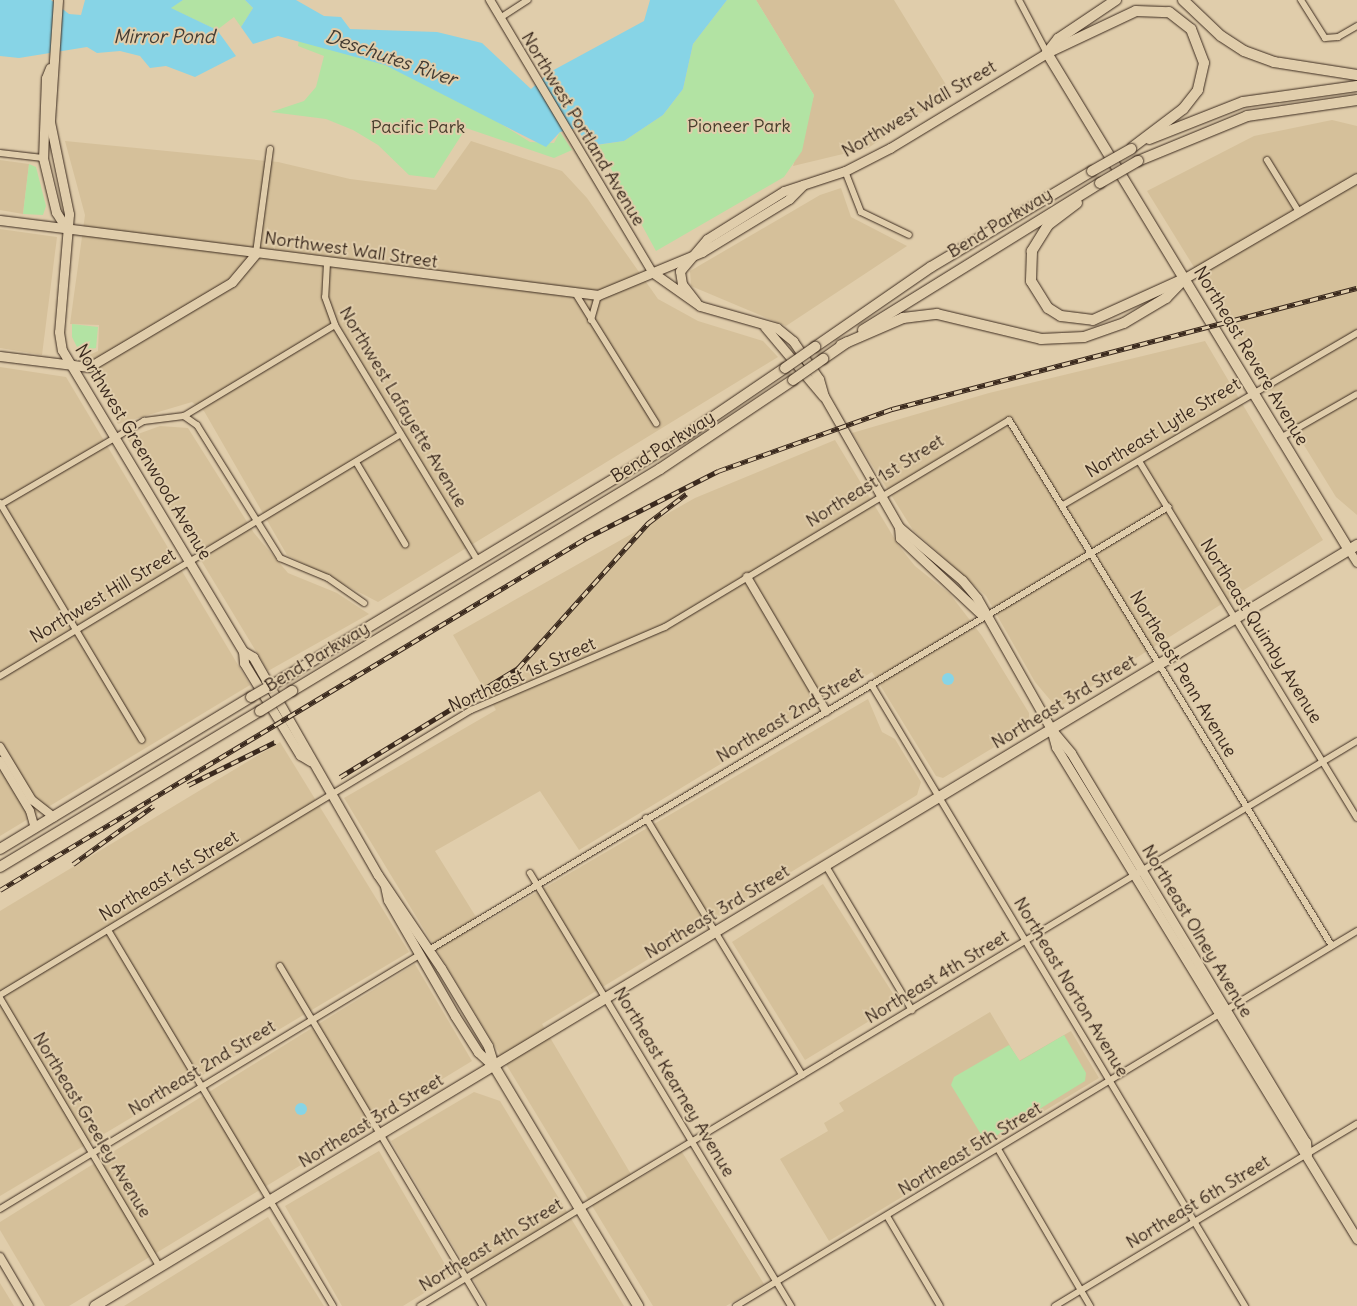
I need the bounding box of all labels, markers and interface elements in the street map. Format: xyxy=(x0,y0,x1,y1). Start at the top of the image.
water label: Deschutes River xyxy=(322,25,460,91)
water label: Mirror Pond xyxy=(113,26,215,48)
street label: Northwest Portland Avenue xyxy=(516,28,650,230)
street label: Northwest Wall Street xyxy=(838,56,1000,162)
park label: Pioneer Park xyxy=(687,115,791,137)
park label: Pacific Park xyxy=(371,116,465,138)
street label: Bend Parkway xyxy=(944,183,1056,263)
street label: Northwest Wall Street xyxy=(263,227,439,273)
street label: Northeast Revere Avenue xyxy=(1189,263,1313,449)
street label: Northwest Lafayette Avenue xyxy=(334,303,472,511)
street label: Northwest Greenwood Avenue xyxy=(70,340,216,564)
street label: Northeast Lytle Street xyxy=(1082,373,1244,483)
street label: Bend Parkway xyxy=(607,406,719,488)
street label: Northeast 1st Street xyxy=(802,430,948,532)
street label: Northeast Quimby Avenue xyxy=(1195,535,1327,727)
street label: Northwest Hill Street xyxy=(26,544,180,648)
street label: Northeast Penn Avenue xyxy=(1125,587,1241,761)
street label: Bend Parkway xyxy=(261,617,373,697)
street label: Northeast 1st Street xyxy=(445,633,599,717)
street label: Northeast 3rd Street xyxy=(988,650,1140,754)
street label: Northeast 2nd Street xyxy=(712,663,868,767)
street label: Northeast 1st Street xyxy=(96,826,242,926)
street label: Northeast Olney Avenue xyxy=(1137,841,1257,1021)
street label: Northeast 3rd Street xyxy=(641,860,793,964)
street label: Northeast Norton Avenue xyxy=(1009,893,1133,1081)
street label: Northeast 4th Street xyxy=(861,926,1013,1028)
street label: Northeast Kearney Avenue xyxy=(609,983,739,1181)
street label: Northeast 2nd Street xyxy=(124,1016,280,1120)
street label: Northeast Greeley Avenue xyxy=(28,1028,156,1222)
street label: Northeast 3rd Street xyxy=(295,1069,447,1173)
street label: Northeast 5th Street xyxy=(894,1098,1046,1200)
street label: Northeast 6th Street xyxy=(1122,1151,1274,1253)
street label: Northeast 4th Street xyxy=(415,1194,567,1296)

